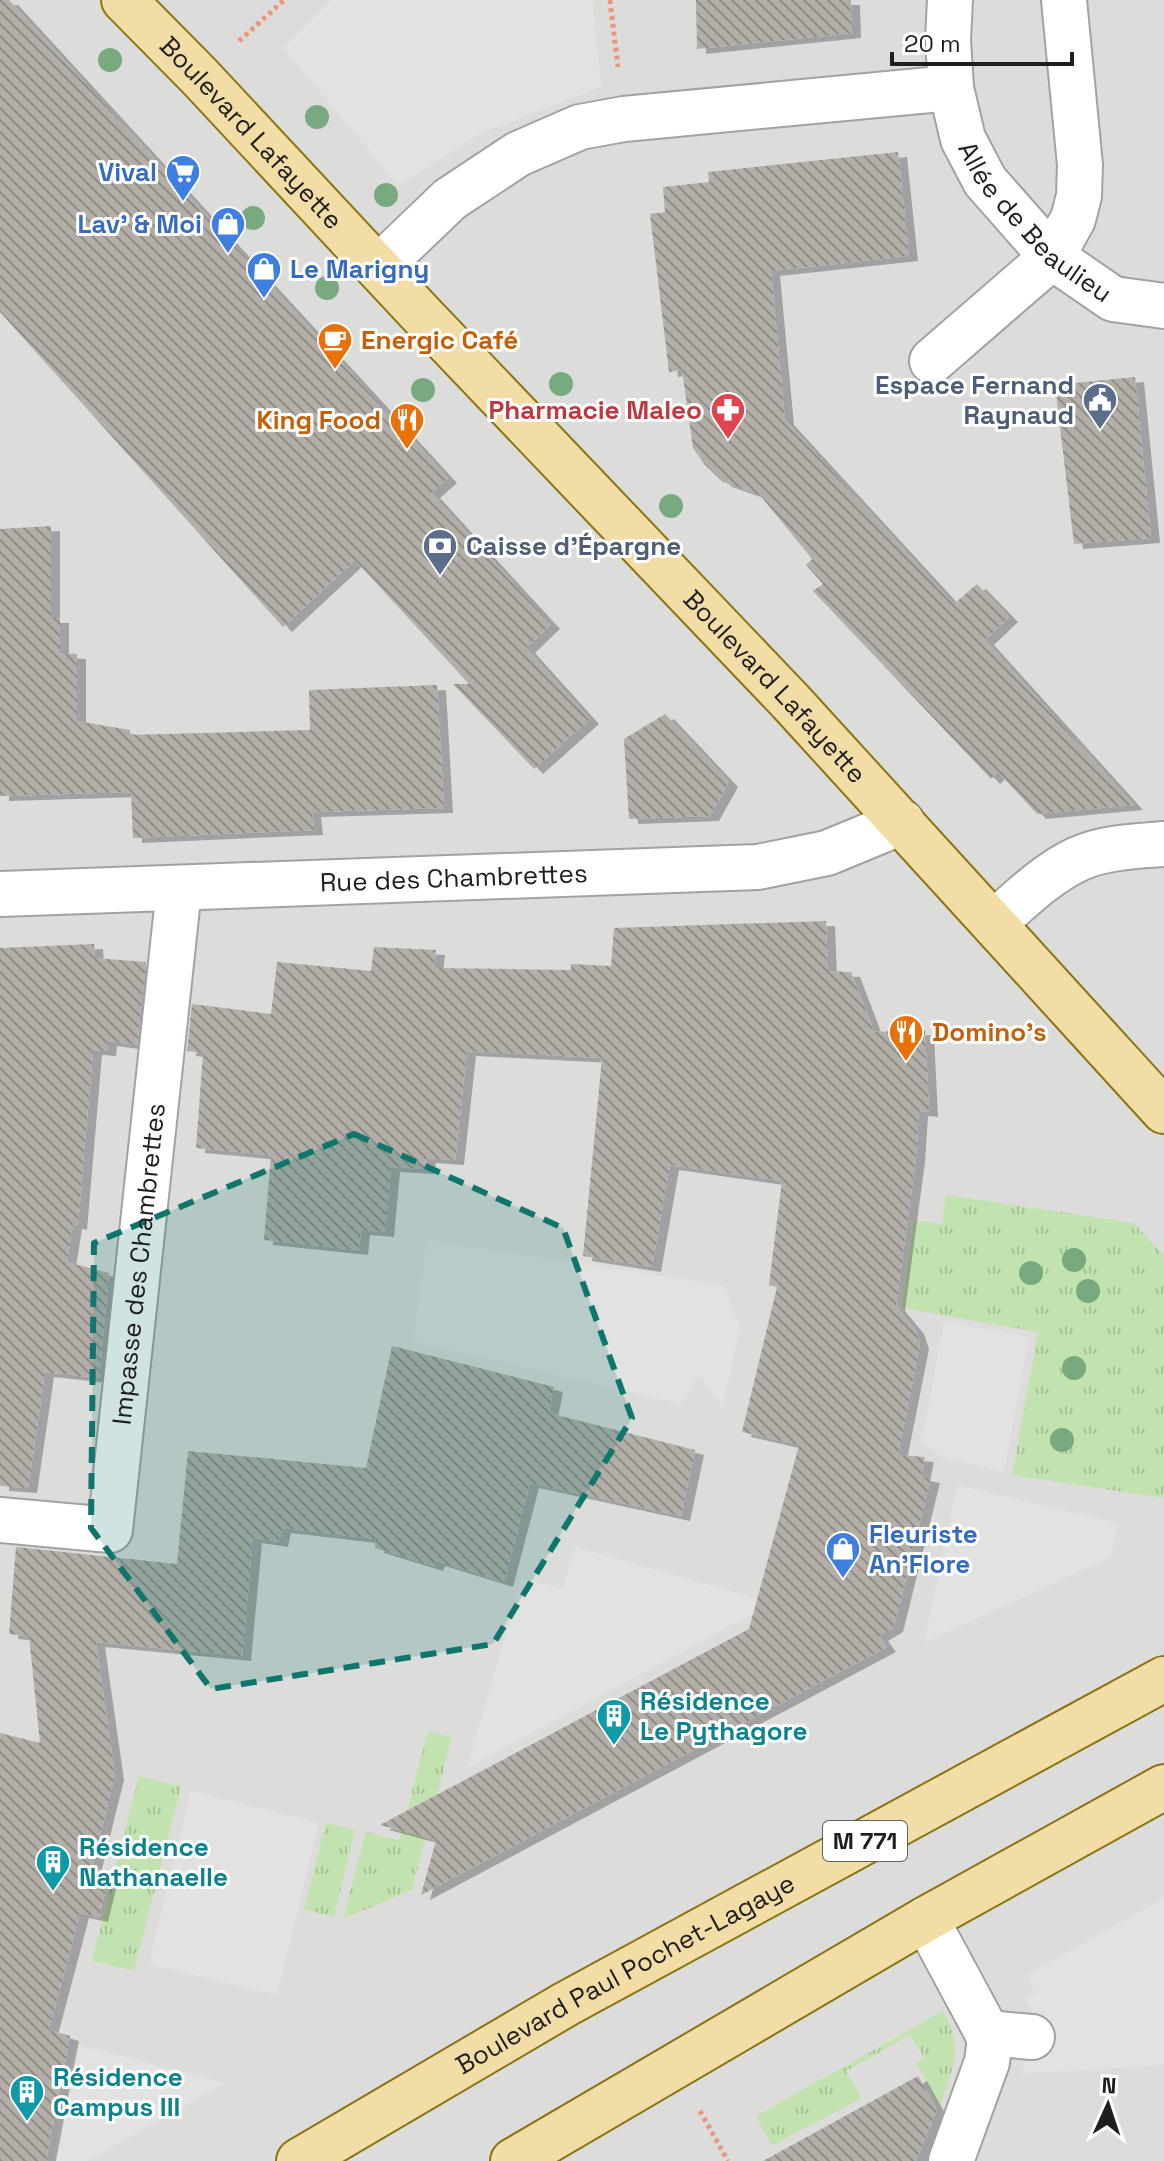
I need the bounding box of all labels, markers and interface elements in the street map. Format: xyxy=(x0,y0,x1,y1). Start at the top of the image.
scale bar xyxy=(892,16,1072,66)
text: 20 m xyxy=(904,28,961,59)
street label: Boulevard Lafayette xyxy=(152,29,350,237)
street label: Allée de Beaulieu xyxy=(950,136,1119,310)
supermarket icon: Vival xyxy=(164,153,202,203)
place label: Vival xyxy=(98,155,157,189)
shop icon: Lav' & Moi xyxy=(209,205,247,255)
place label: Lav' & Moi xyxy=(77,207,202,241)
shop icon: Le Marigny xyxy=(245,250,283,300)
place label: Le Marigny xyxy=(290,252,429,286)
cafe icon: Energic Café xyxy=(316,321,354,371)
place label: Energic Café xyxy=(361,323,518,357)
place label: Espace Fernand Raynaud xyxy=(875,368,1074,432)
public building icon: Espace Fernand Raynaud xyxy=(1081,381,1119,431)
pharmacy icon: Pharmacie Maleo xyxy=(709,391,747,441)
place label: Pharmacie Maleo xyxy=(488,393,702,427)
restaurant icon: King Food xyxy=(388,401,426,451)
place label: King Food xyxy=(256,403,381,437)
bank icon: Caisse d'Épargne xyxy=(421,527,459,577)
place label: Caisse d'Épargne xyxy=(466,529,681,563)
street label: Boulevard Lafayette xyxy=(676,583,874,790)
street label: Rue des Chambrettes xyxy=(319,856,588,900)
restaurant icon: Domino's xyxy=(887,1013,925,1063)
place label: Domino's xyxy=(932,1015,1047,1049)
street label: Impasse des Chambrettes xyxy=(104,1101,173,1427)
place label: Fleuriste An'Flore xyxy=(869,1517,978,1581)
shop icon: Fleuriste An'Flore xyxy=(824,1530,862,1580)
place label: Résidence Le Pythagore xyxy=(640,1684,807,1748)
building icon: Résidence Le Pythagore xyxy=(595,1697,633,1747)
road number: M 771 xyxy=(823,1821,907,1861)
place label: Résidence Nathanaelle xyxy=(79,1830,228,1894)
building icon: Résidence Nathanaelle xyxy=(34,1843,72,1893)
street label: Boulevard Paul Pochet-Lagaye xyxy=(449,1866,801,2082)
place label: Résidence Campus III xyxy=(53,2060,183,2124)
north arrow xyxy=(1068,2065,1148,2145)
text: N xyxy=(1101,2071,1117,2099)
building icon: Résidence Campus III xyxy=(8,2073,46,2123)

